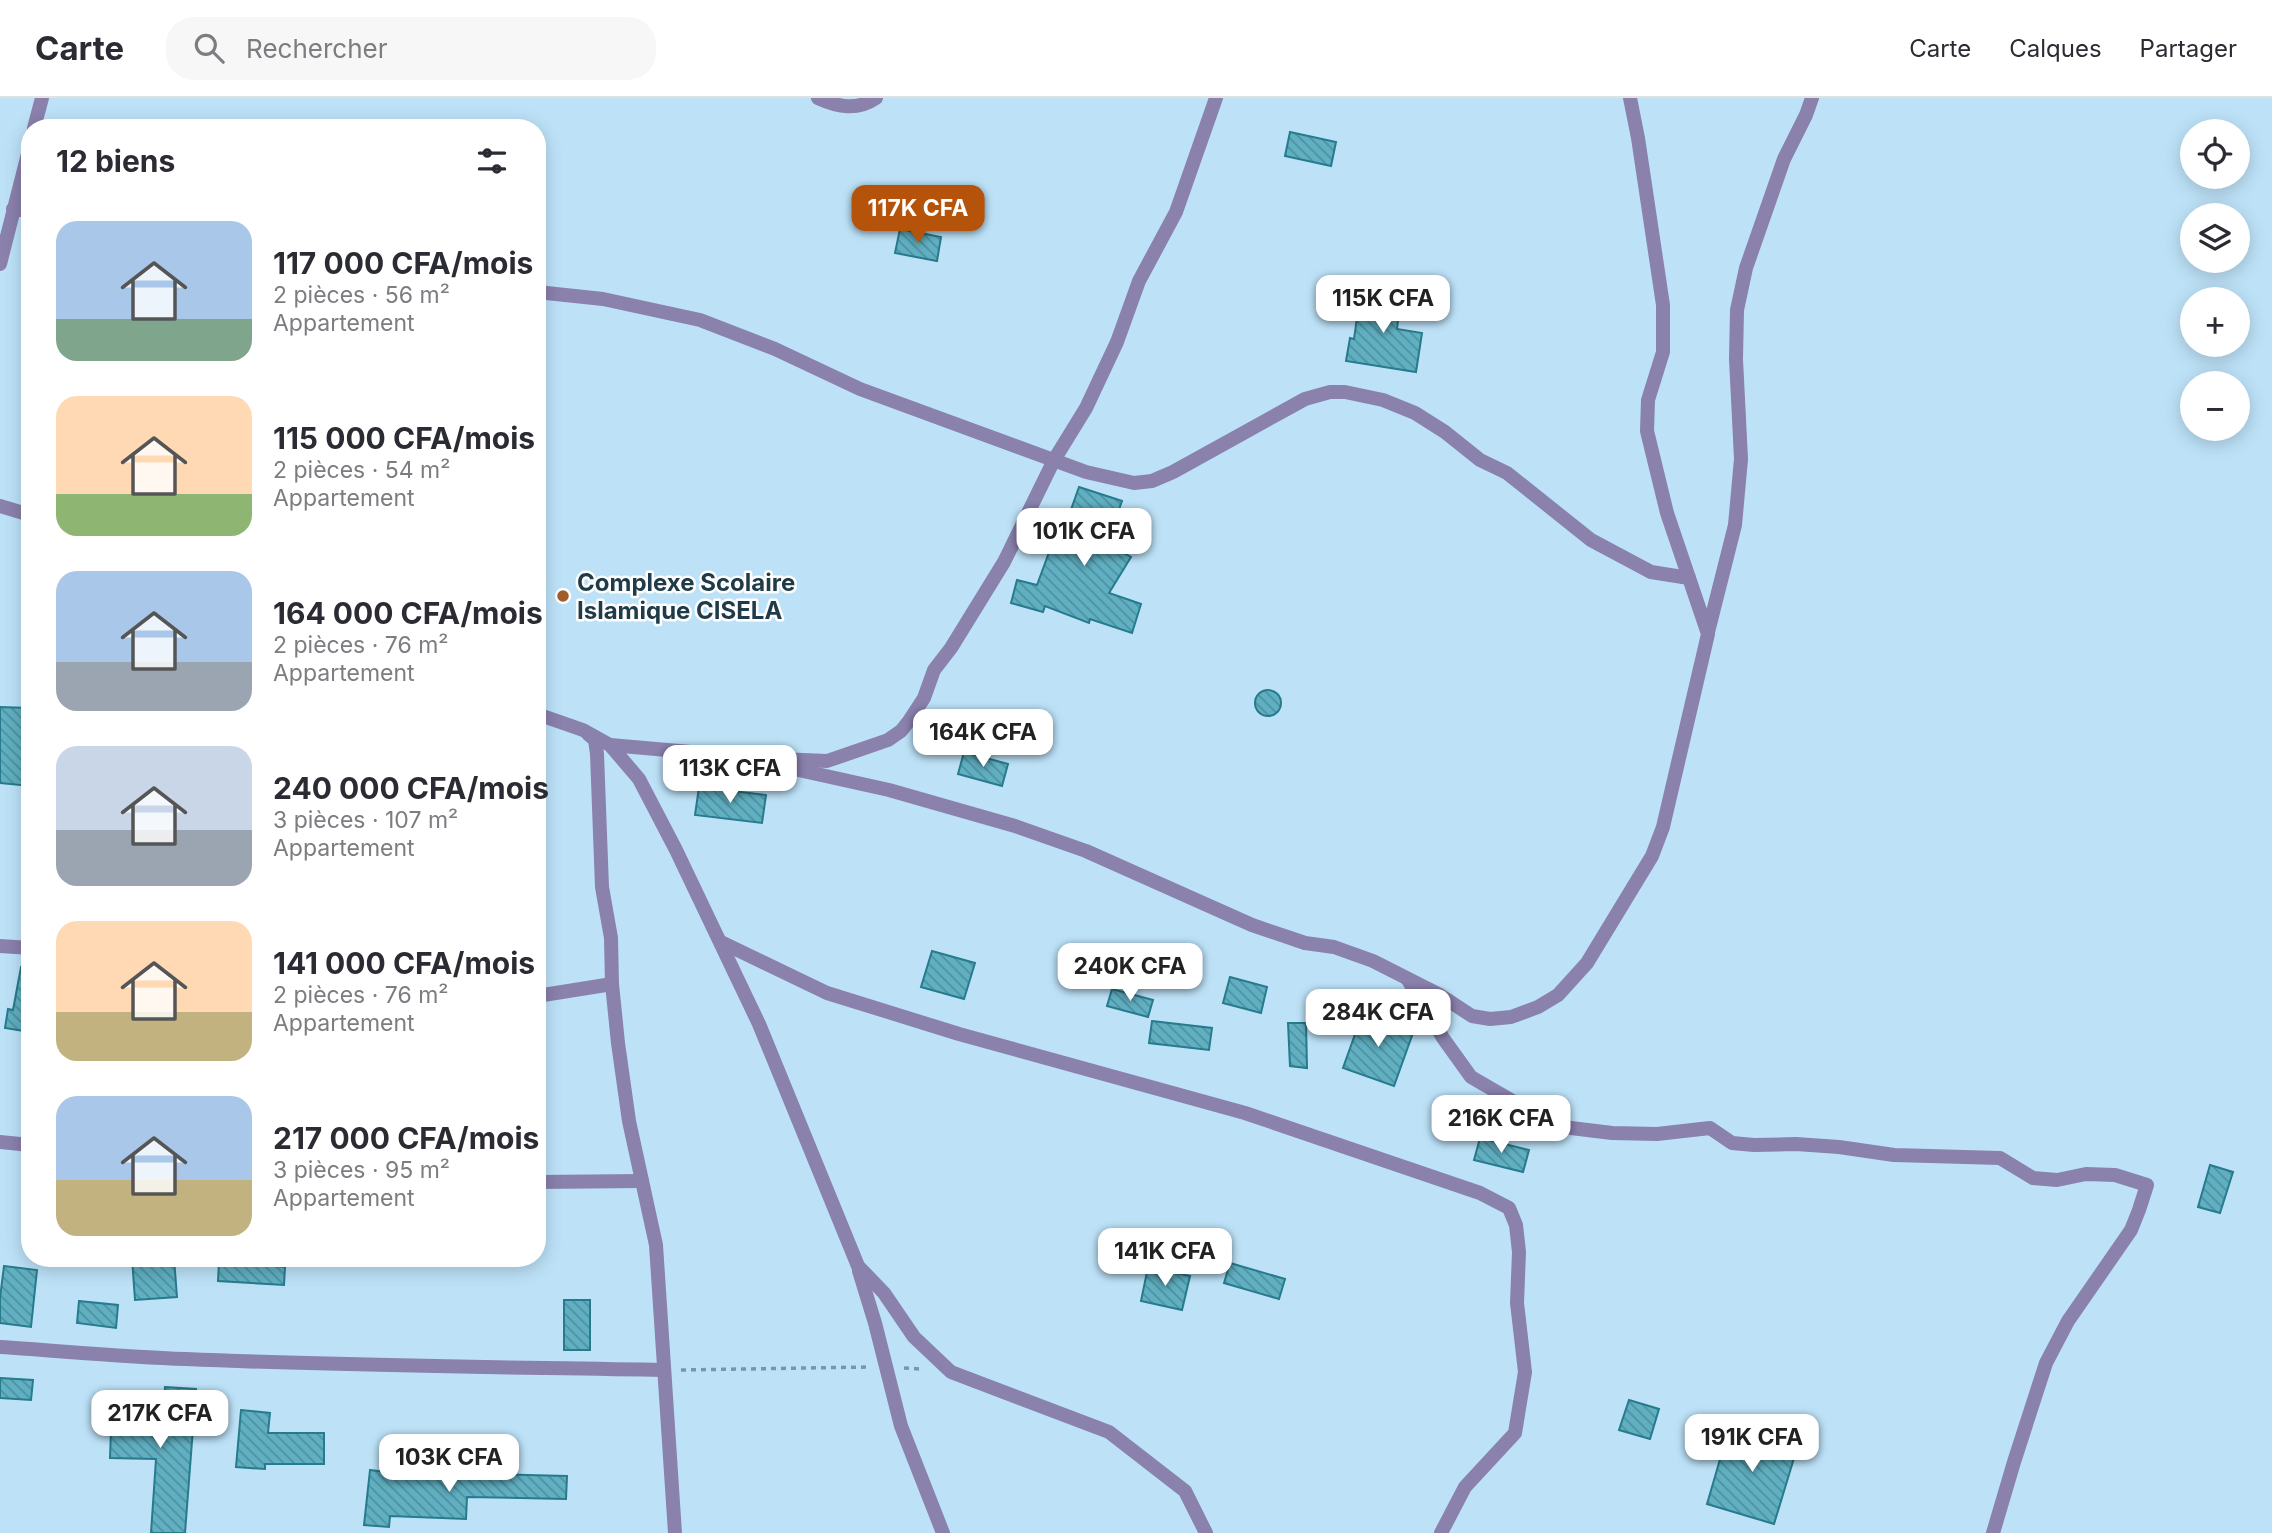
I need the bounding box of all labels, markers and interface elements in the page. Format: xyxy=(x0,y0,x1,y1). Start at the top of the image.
search box xyxy=(166,17,656,80)
text: Carte xyxy=(35,28,124,68)
icon: search xyxy=(190,29,228,67)
text: Rechercher xyxy=(246,33,388,64)
text: Carte xyxy=(1909,34,1971,63)
text: Calques xyxy=(2009,34,2102,63)
text: Partager xyxy=(2140,34,2237,63)
map controls xyxy=(2180,119,2250,441)
button: locate xyxy=(2180,119,2250,189)
icon: filters xyxy=(473,142,511,180)
text: 12 biens xyxy=(56,143,175,179)
pin: 117K CFA xyxy=(846,186,990,245)
text: 117K CFA xyxy=(868,194,968,222)
button: layers xyxy=(2180,203,2250,273)
text: 117 000 CFA/mois xyxy=(273,245,533,281)
icon: home xyxy=(112,249,196,333)
pin: 115K CFA xyxy=(1311,275,1455,335)
text: 2 pièces · 56 m² xyxy=(273,281,450,309)
text: 115K CFA xyxy=(1332,284,1434,312)
button: + xyxy=(2180,287,2250,357)
text: Appartement xyxy=(273,309,415,337)
button: − xyxy=(2180,371,2250,441)
text: 115 000 CFA/mois xyxy=(273,420,535,456)
icon: home xyxy=(112,424,196,508)
text: 2 pièces · 54 m² xyxy=(273,456,450,484)
text: Appartement xyxy=(273,484,415,512)
pin: 101K CFA xyxy=(1012,508,1156,568)
text: 101K CFA xyxy=(1033,517,1135,545)
place label: Complexe Scolaire Islamique CISELA xyxy=(577,568,795,625)
marker: Complexe Scolaire Islamique CISELA xyxy=(555,588,571,604)
text: 164 000 CFA/mois xyxy=(273,595,543,631)
icon: home xyxy=(112,599,196,683)
text: 2 pièces · 76 m² xyxy=(273,631,449,659)
text: Appartement xyxy=(273,659,415,687)
pin: 164K CFA xyxy=(911,710,1055,769)
text: 164K CFA xyxy=(929,718,1037,746)
pin: 113K CFA xyxy=(658,746,802,805)
text: 113K CFA xyxy=(679,754,781,782)
text: 240 000 CFA/mois xyxy=(273,770,549,806)
icon: home xyxy=(112,774,196,858)
text: 3 pièces · 107 m² xyxy=(273,806,458,834)
text: Appartement xyxy=(273,834,415,862)
pin: 240K CFA xyxy=(1058,944,1202,1003)
text: 141 000 CFA/mois xyxy=(273,945,535,981)
icon: home xyxy=(112,949,196,1033)
text: 240K CFA xyxy=(1074,952,1186,980)
text: 2 pièces · 76 m² xyxy=(273,981,449,1009)
pin: 284K CFA xyxy=(1306,990,1450,1049)
text: 284K CFA xyxy=(1322,998,1434,1026)
text: Appartement xyxy=(273,1009,415,1037)
pin: 216K CFA xyxy=(1429,1096,1573,1155)
text: 216K CFA xyxy=(1448,1104,1554,1132)
text: 217 000 CFA/mois xyxy=(273,1120,539,1156)
icon: home xyxy=(112,1124,196,1208)
text: 3 pièces · 95 m² xyxy=(273,1156,450,1184)
text: Appartement xyxy=(273,1184,415,1212)
pin: 141K CFA xyxy=(1093,1228,1237,1288)
text: 141K CFA xyxy=(1114,1237,1216,1265)
pin: 217K CFA xyxy=(88,1390,232,1450)
text: 217K CFA xyxy=(107,1399,213,1427)
pin: 191K CFA xyxy=(1680,1414,1824,1474)
text: 191K CFA xyxy=(1701,1423,1803,1451)
pin: 103K CFA xyxy=(377,1434,521,1494)
text: 103K CFA xyxy=(395,1443,503,1471)

